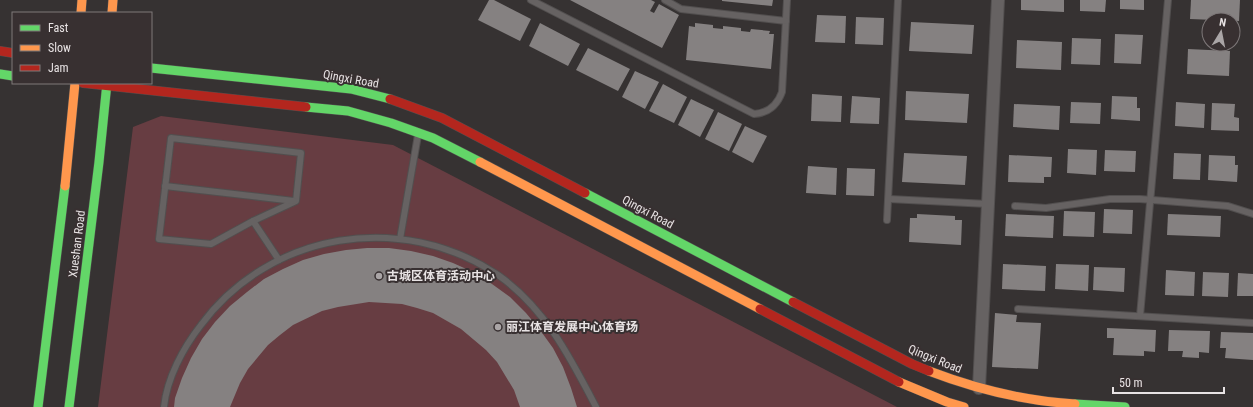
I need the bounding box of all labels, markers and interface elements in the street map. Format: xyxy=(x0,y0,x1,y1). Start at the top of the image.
legend xyxy=(12,12,152,84)
north arrow xyxy=(1201,12,1241,52)
text: N xyxy=(1218,16,1227,30)
text: Fast xyxy=(48,21,69,35)
text: Slow xyxy=(48,41,71,55)
text: Jam xyxy=(48,61,69,75)
street label: Qingxi Road xyxy=(322,67,380,91)
street label: Qingxi Road xyxy=(620,193,676,231)
street label: Xueshan Road xyxy=(66,210,88,278)
place label: 古城区体育活动中心 xyxy=(387,269,495,283)
marker: 古城区体育活动中心 xyxy=(374,271,384,281)
place label: 丽江体育发展中心体育场 xyxy=(506,320,638,334)
marker: 丽江体育发展中心体育场 xyxy=(493,322,503,332)
street label: Qingxi Road xyxy=(906,342,964,376)
scale bar xyxy=(1113,369,1224,395)
text: 50 m xyxy=(1119,376,1143,390)

